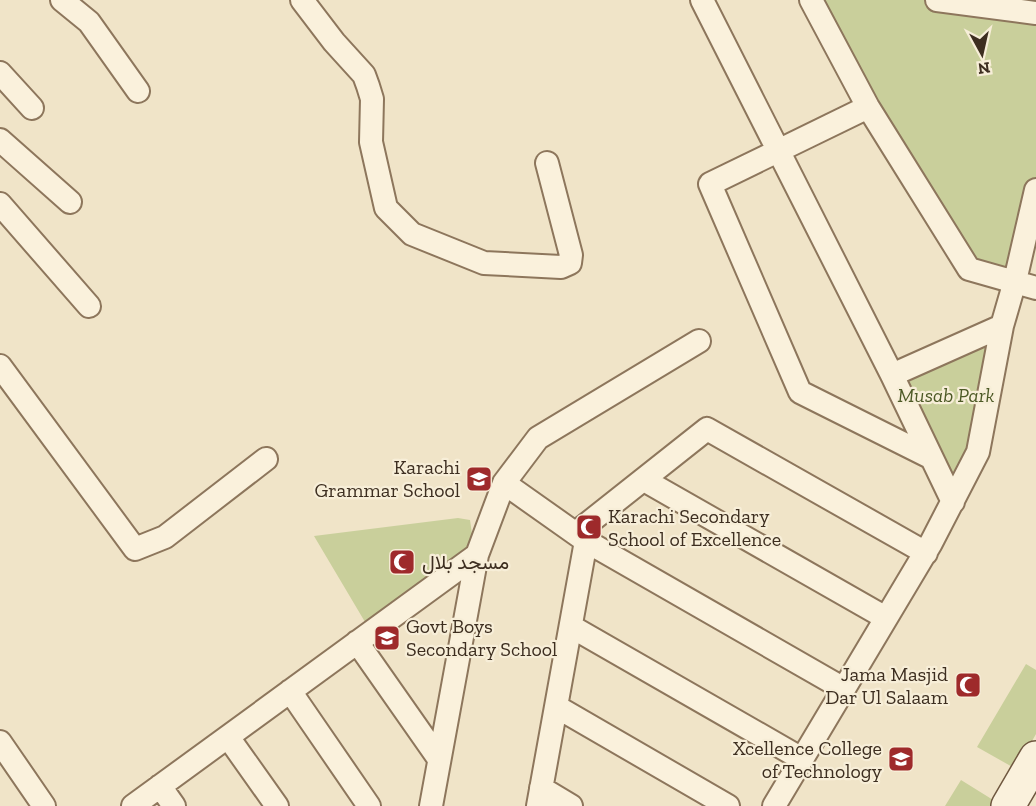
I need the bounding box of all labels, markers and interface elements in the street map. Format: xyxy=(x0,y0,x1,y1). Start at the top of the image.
north arrow xyxy=(952,24,1012,84)
text: N xyxy=(977,58,991,79)
park label: Musab Park xyxy=(898,383,995,407)
place label: Karachi Grammar School xyxy=(314,455,460,502)
school or university icon: Karachi Grammar School xyxy=(464,464,494,494)
place label: Karachi Secondary School of Excellence xyxy=(608,504,781,551)
mosque icon: Karachi Secondary School of Excellence xyxy=(574,512,604,542)
mosque icon: مسجد بلال xyxy=(387,547,417,577)
place label: مسجد بلال xyxy=(422,550,509,574)
place label: Govt Boys Secondary School xyxy=(406,614,557,661)
school or university icon: Govt Boys Secondary School xyxy=(372,623,402,653)
place label: Jama Masjid Dar Ul Salaam xyxy=(825,662,949,709)
mosque icon: Jama Masjid Dar Ul Salaam xyxy=(953,670,983,700)
place label: Xcellence College of Technology xyxy=(733,736,883,783)
school or university icon: Xcellence College of Technology xyxy=(886,744,916,774)

